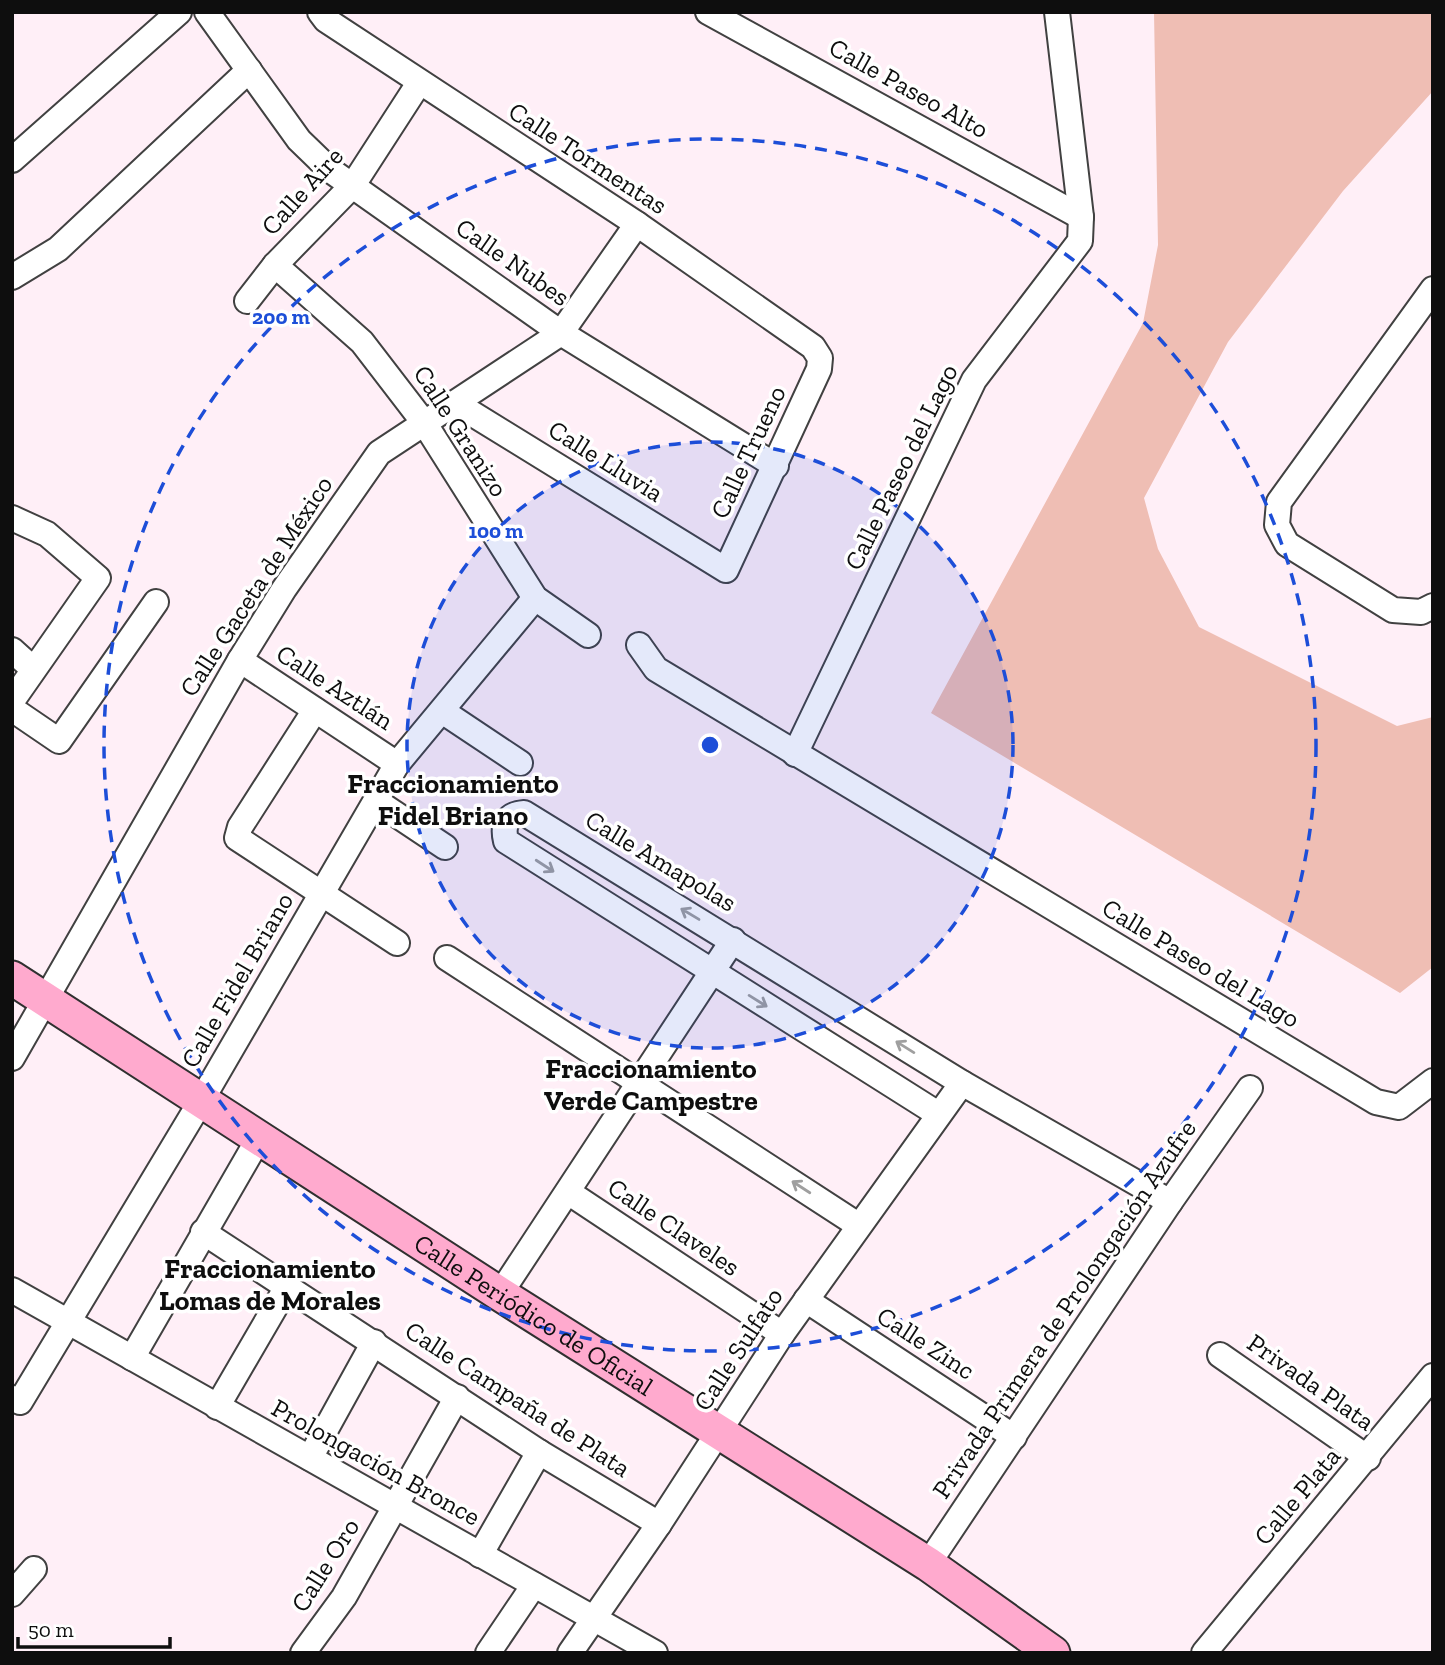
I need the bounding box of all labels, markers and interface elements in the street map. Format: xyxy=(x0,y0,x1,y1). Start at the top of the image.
street label: Calle Paseo Alto xyxy=(824,31,994,145)
street label: Calle Tormentas xyxy=(503,95,673,221)
street label: Calle Aire xyxy=(254,140,350,242)
street label: Calle Nubes xyxy=(450,211,576,313)
text: 200 m xyxy=(252,304,310,329)
street label: Calle Granizo xyxy=(407,359,515,503)
street label: Calle Paseo del Lago xyxy=(837,359,965,575)
street label: Calle Trueno xyxy=(703,381,793,523)
street label: Calle Lluvia xyxy=(543,413,670,509)
street label: Calle Gaceta de México xyxy=(173,470,339,702)
text: 100 m xyxy=(469,518,524,543)
street label: Calle Aztlán xyxy=(270,637,400,737)
centre of rings xyxy=(698,733,722,757)
district label: Fraccionamiento Fidel Briano xyxy=(347,767,559,832)
street label: Calle Amapolas xyxy=(580,803,742,919)
one-way arrow xyxy=(535,859,554,873)
street label: Calle Fidel Briano xyxy=(174,887,300,1073)
street label: Calle Paseo del Lago xyxy=(1096,891,1306,1035)
one-way arrow xyxy=(681,907,701,921)
one-way arrow xyxy=(747,995,767,1009)
one-way arrow xyxy=(895,1039,915,1053)
district label: Fraccionamiento Verde Campestre xyxy=(544,1052,758,1117)
street label: Privada Primera de Prolongación Azufre xyxy=(925,1114,1203,1504)
street label: Calle Claveles xyxy=(602,1171,746,1283)
one-way arrow xyxy=(792,1180,811,1195)
street label: Calle Periódico de Oficial xyxy=(408,1227,659,1403)
district label: Fraccionamiento Lomas de Morales xyxy=(159,1252,381,1317)
street label: Calle Sulfato xyxy=(686,1281,790,1417)
street label: Calle Zinc xyxy=(871,1299,981,1387)
street label: Calle Campaña de Plata xyxy=(399,1314,637,1484)
street label: Privada Plata xyxy=(1241,1326,1381,1438)
street label: Prolongación Bronce xyxy=(266,1391,486,1533)
street label: Calle Plata xyxy=(1247,1440,1347,1551)
street label: Calle Oro xyxy=(284,1512,366,1618)
scale bar xyxy=(18,1606,170,1650)
text: 50 m xyxy=(28,1617,74,1642)

